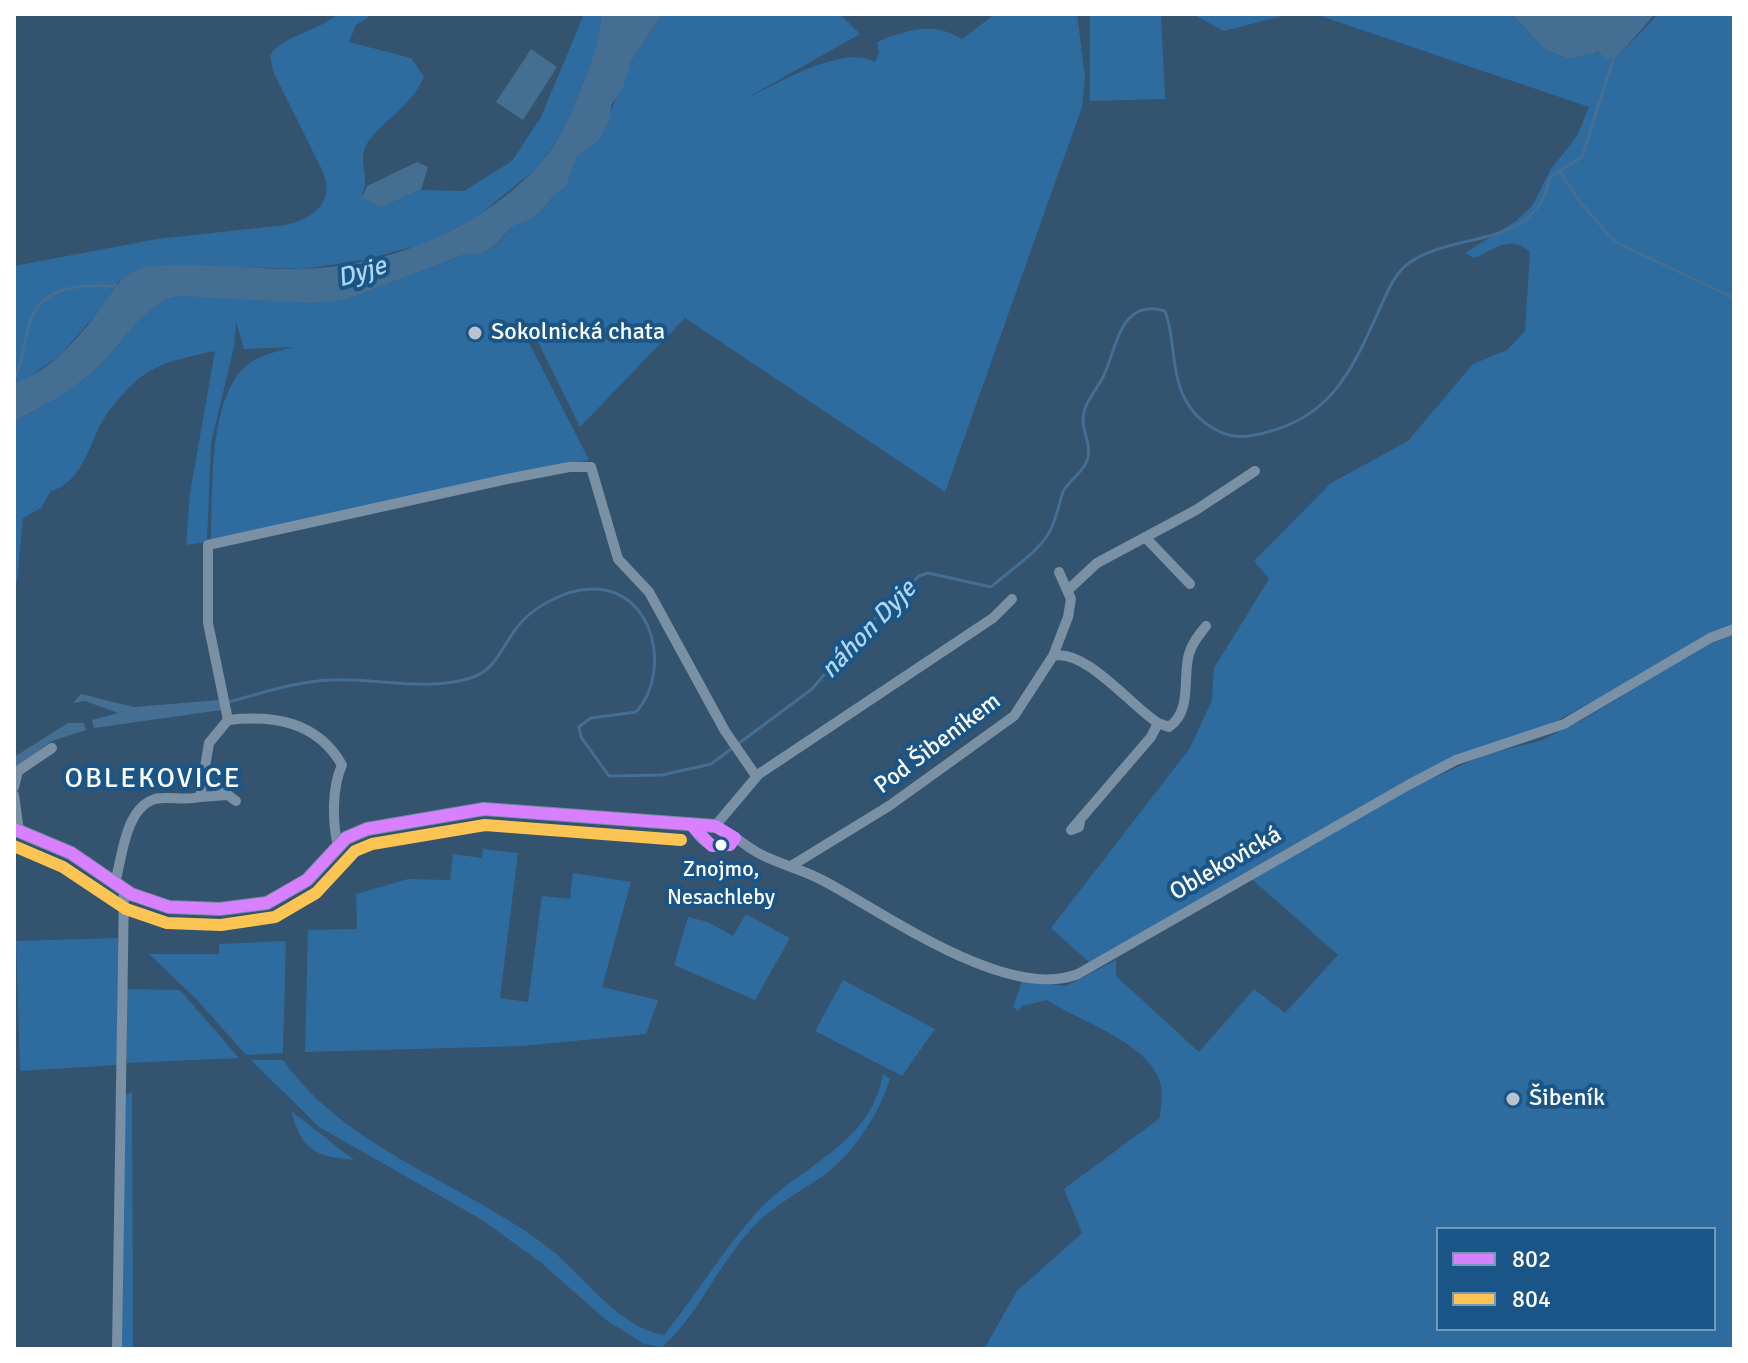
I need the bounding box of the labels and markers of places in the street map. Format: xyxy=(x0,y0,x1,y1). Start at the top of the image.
place label: Sokolnická chata xyxy=(491,319,665,347)
marker: Sokolnická chata xyxy=(466,324,484,342)
marker: Znojmo, Nesachleby xyxy=(713,837,729,853)
place label: Znojmo, Nesachleby xyxy=(667,857,775,908)
place label: Šibeník xyxy=(1529,1085,1605,1113)
marker: Šibeník xyxy=(1504,1090,1522,1108)

